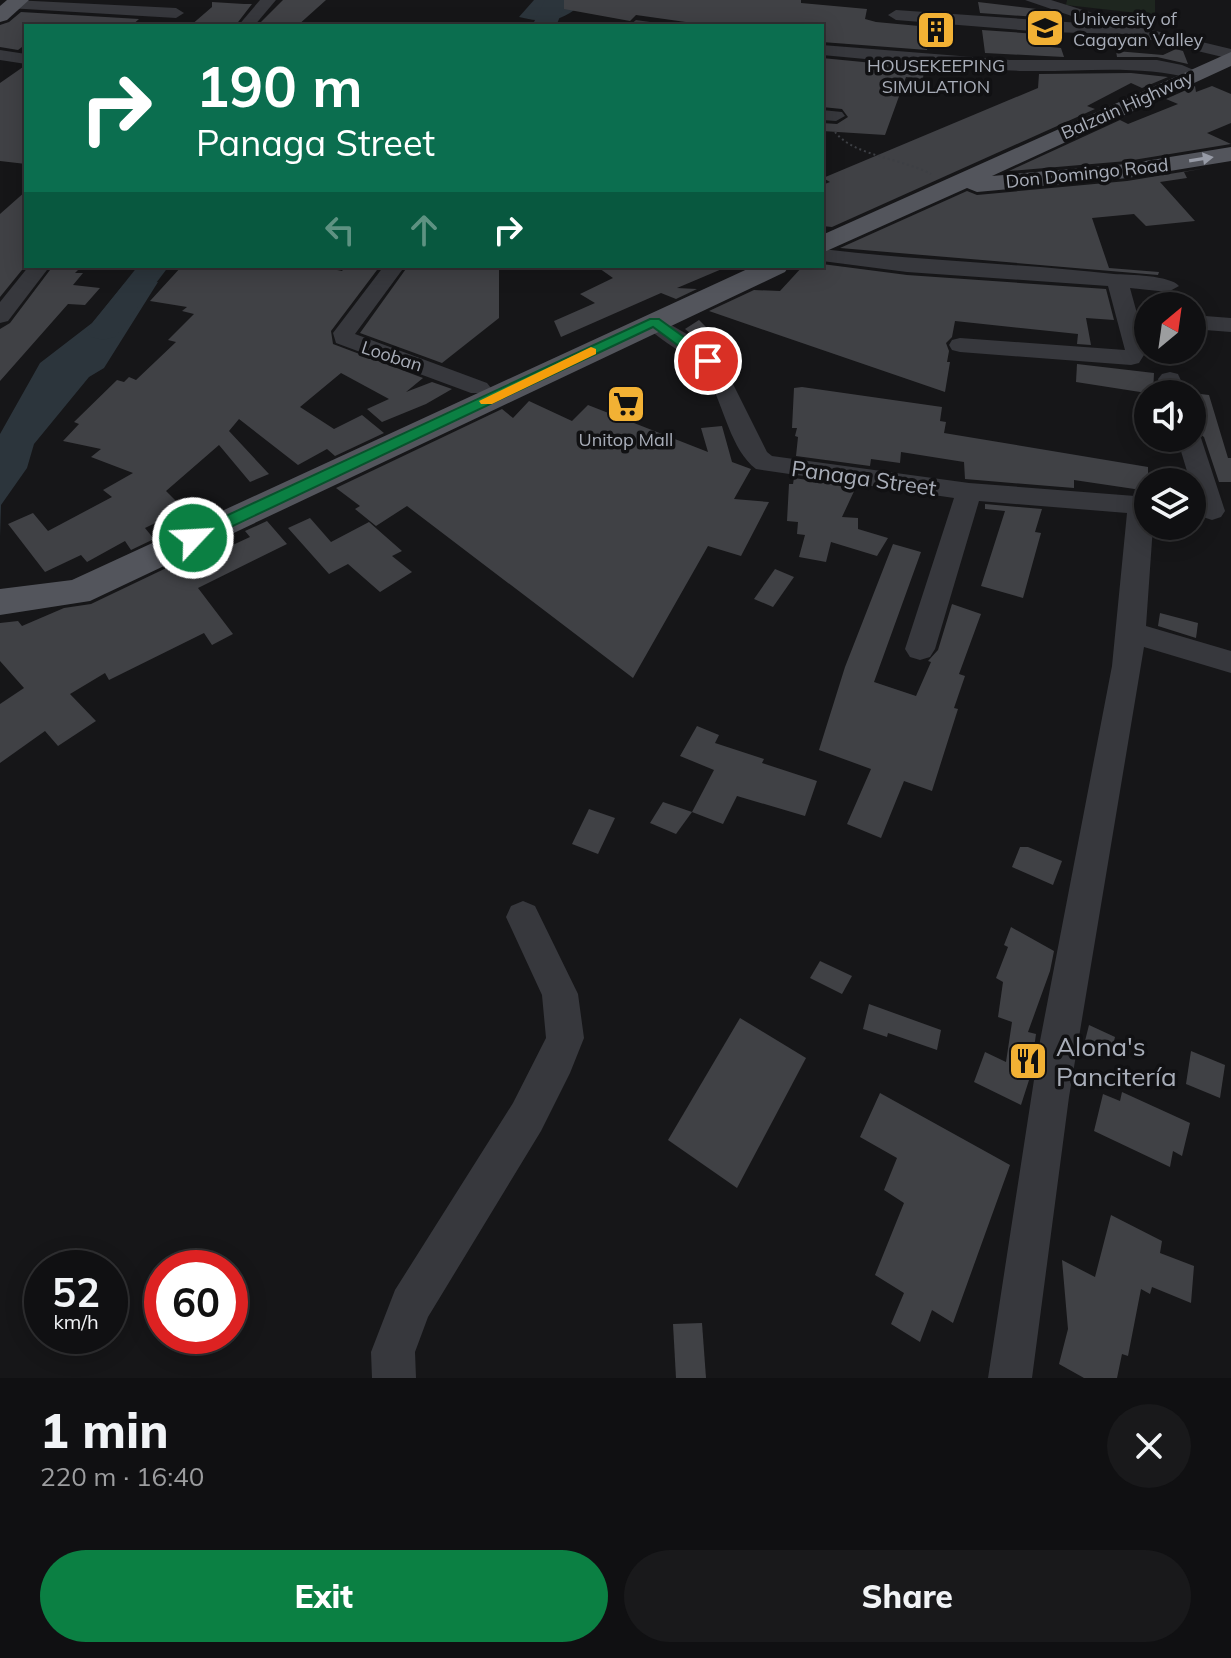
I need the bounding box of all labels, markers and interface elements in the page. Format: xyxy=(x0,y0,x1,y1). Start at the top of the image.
school or university icon: University of Cagayan Valley xyxy=(1024,7,1066,49)
place label: University of Cagayan Valley xyxy=(1073,7,1203,51)
building icon: HOUSEKEEPING SIMULATION xyxy=(915,9,957,51)
text: 190 m xyxy=(196,51,363,121)
place label: HOUSEKEEPING SIMULATION xyxy=(867,54,1005,98)
icon: right xyxy=(64,56,168,160)
street label: Balzain Highway xyxy=(1057,65,1197,144)
text: Panaga Street xyxy=(196,120,435,165)
one-way arrow xyxy=(1189,152,1214,165)
street label: Don Domingo Road xyxy=(1005,153,1169,193)
icon: left xyxy=(318,208,362,252)
icon: ahead xyxy=(402,208,446,252)
icon: right xyxy=(486,208,530,252)
north arrow xyxy=(1134,292,1206,364)
map controls xyxy=(1134,292,1206,540)
pin xyxy=(674,327,742,395)
street label: Looban xyxy=(359,335,425,377)
icon: arrive xyxy=(686,339,730,383)
button: sound xyxy=(1134,380,1206,452)
supermarket icon: Unitop Mall xyxy=(605,383,647,425)
place label: Unitop Mall xyxy=(579,428,673,451)
street label: Panaga Street xyxy=(790,454,939,502)
button: layers xyxy=(1134,468,1206,540)
position arrow xyxy=(151,496,235,580)
place label: Alona's Pancitería xyxy=(1056,1030,1177,1093)
restaurant icon: Alona's Pancitería xyxy=(1007,1040,1049,1082)
speed limit sign: 60 xyxy=(144,1250,248,1354)
text: 52 xyxy=(52,1267,100,1317)
text: km/h xyxy=(53,1309,99,1334)
text: 1 min xyxy=(40,1400,169,1460)
button: close xyxy=(1107,1404,1191,1488)
text: 220 m · 16:40 xyxy=(40,1460,204,1493)
button: Exit xyxy=(40,1550,608,1642)
button: Share xyxy=(624,1550,1191,1642)

